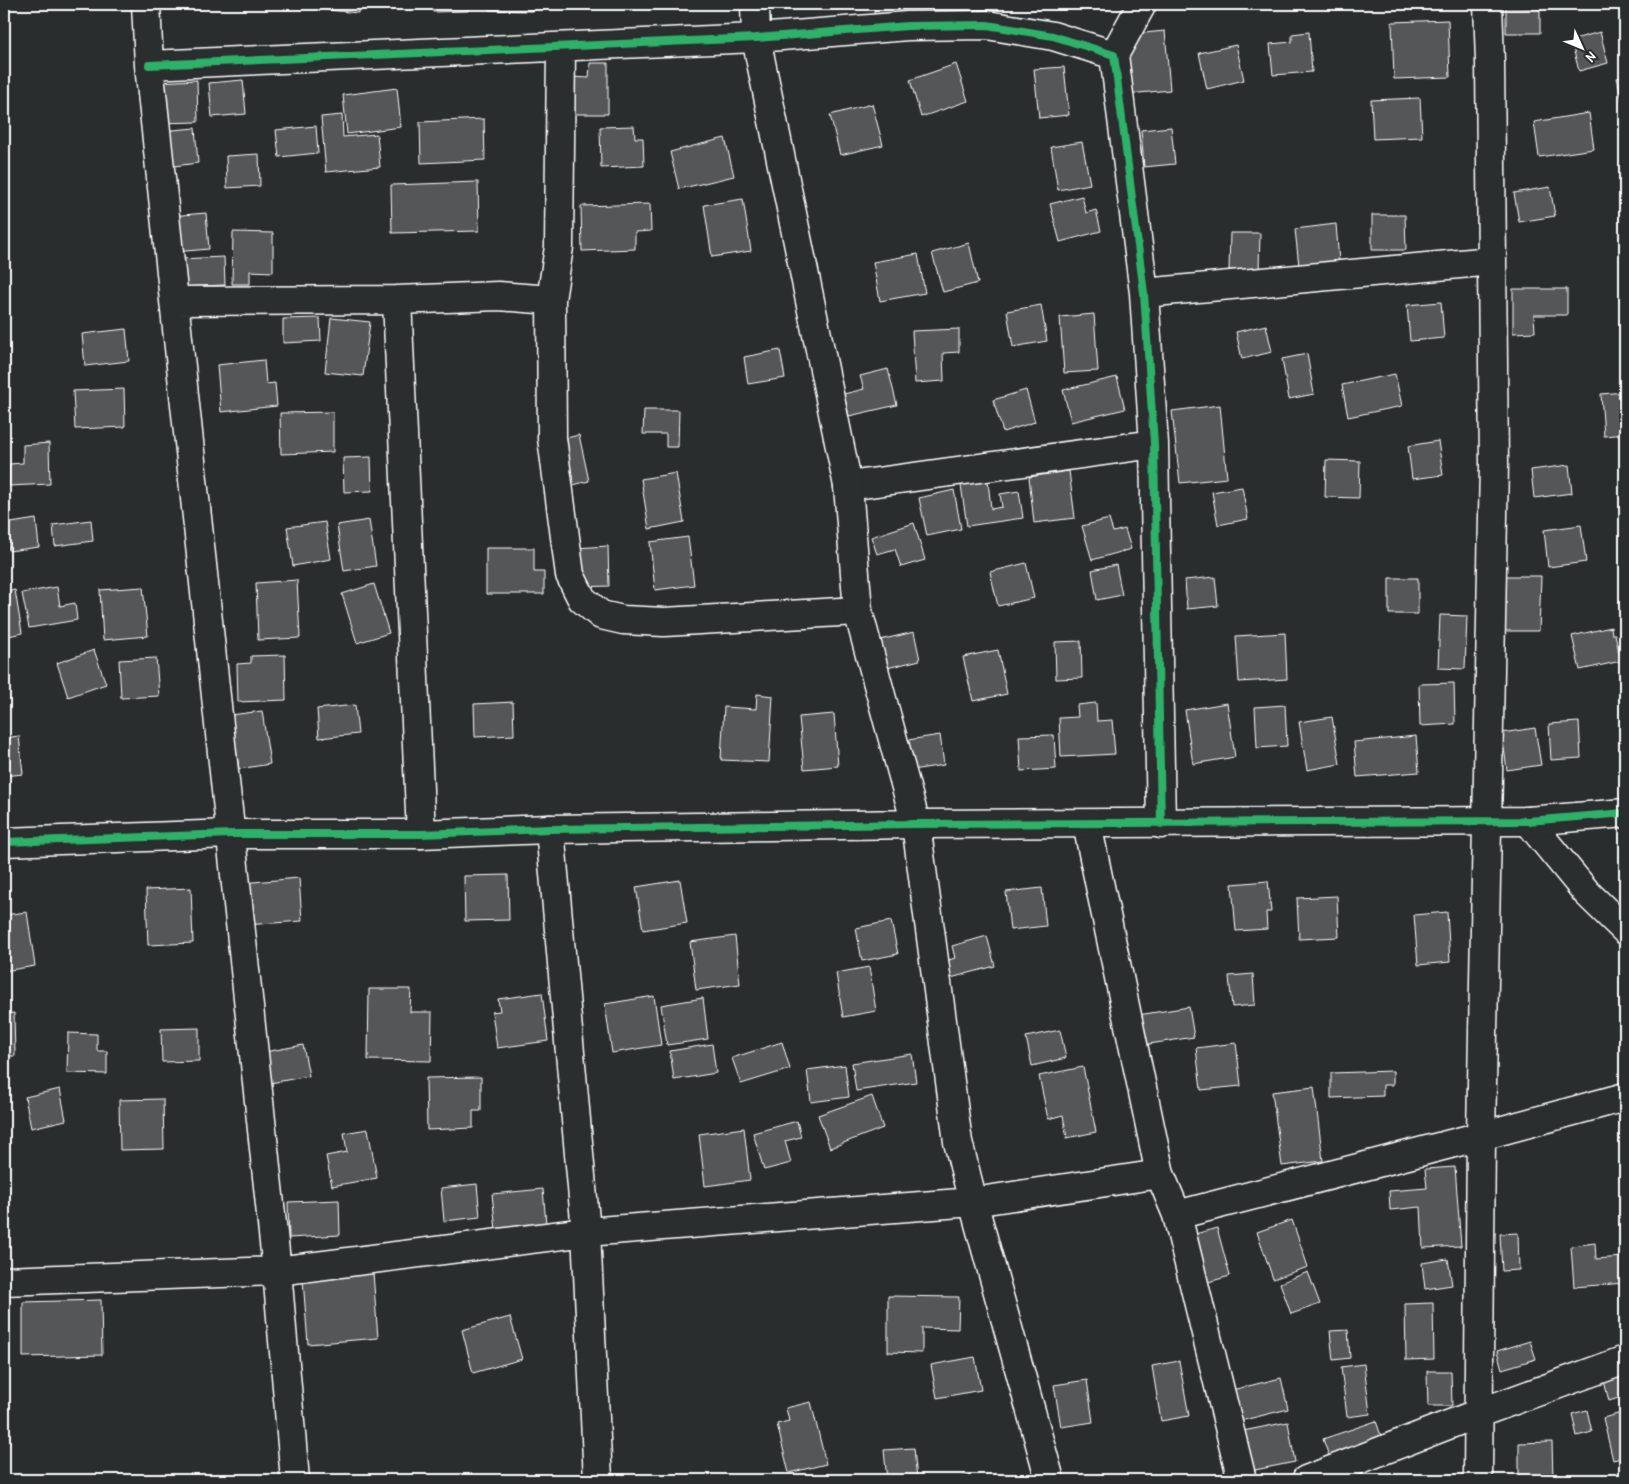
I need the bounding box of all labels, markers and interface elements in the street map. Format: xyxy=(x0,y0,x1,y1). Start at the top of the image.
north arrow xyxy=(1556,22,1606,72)
text: N xyxy=(1582,48,1601,67)

